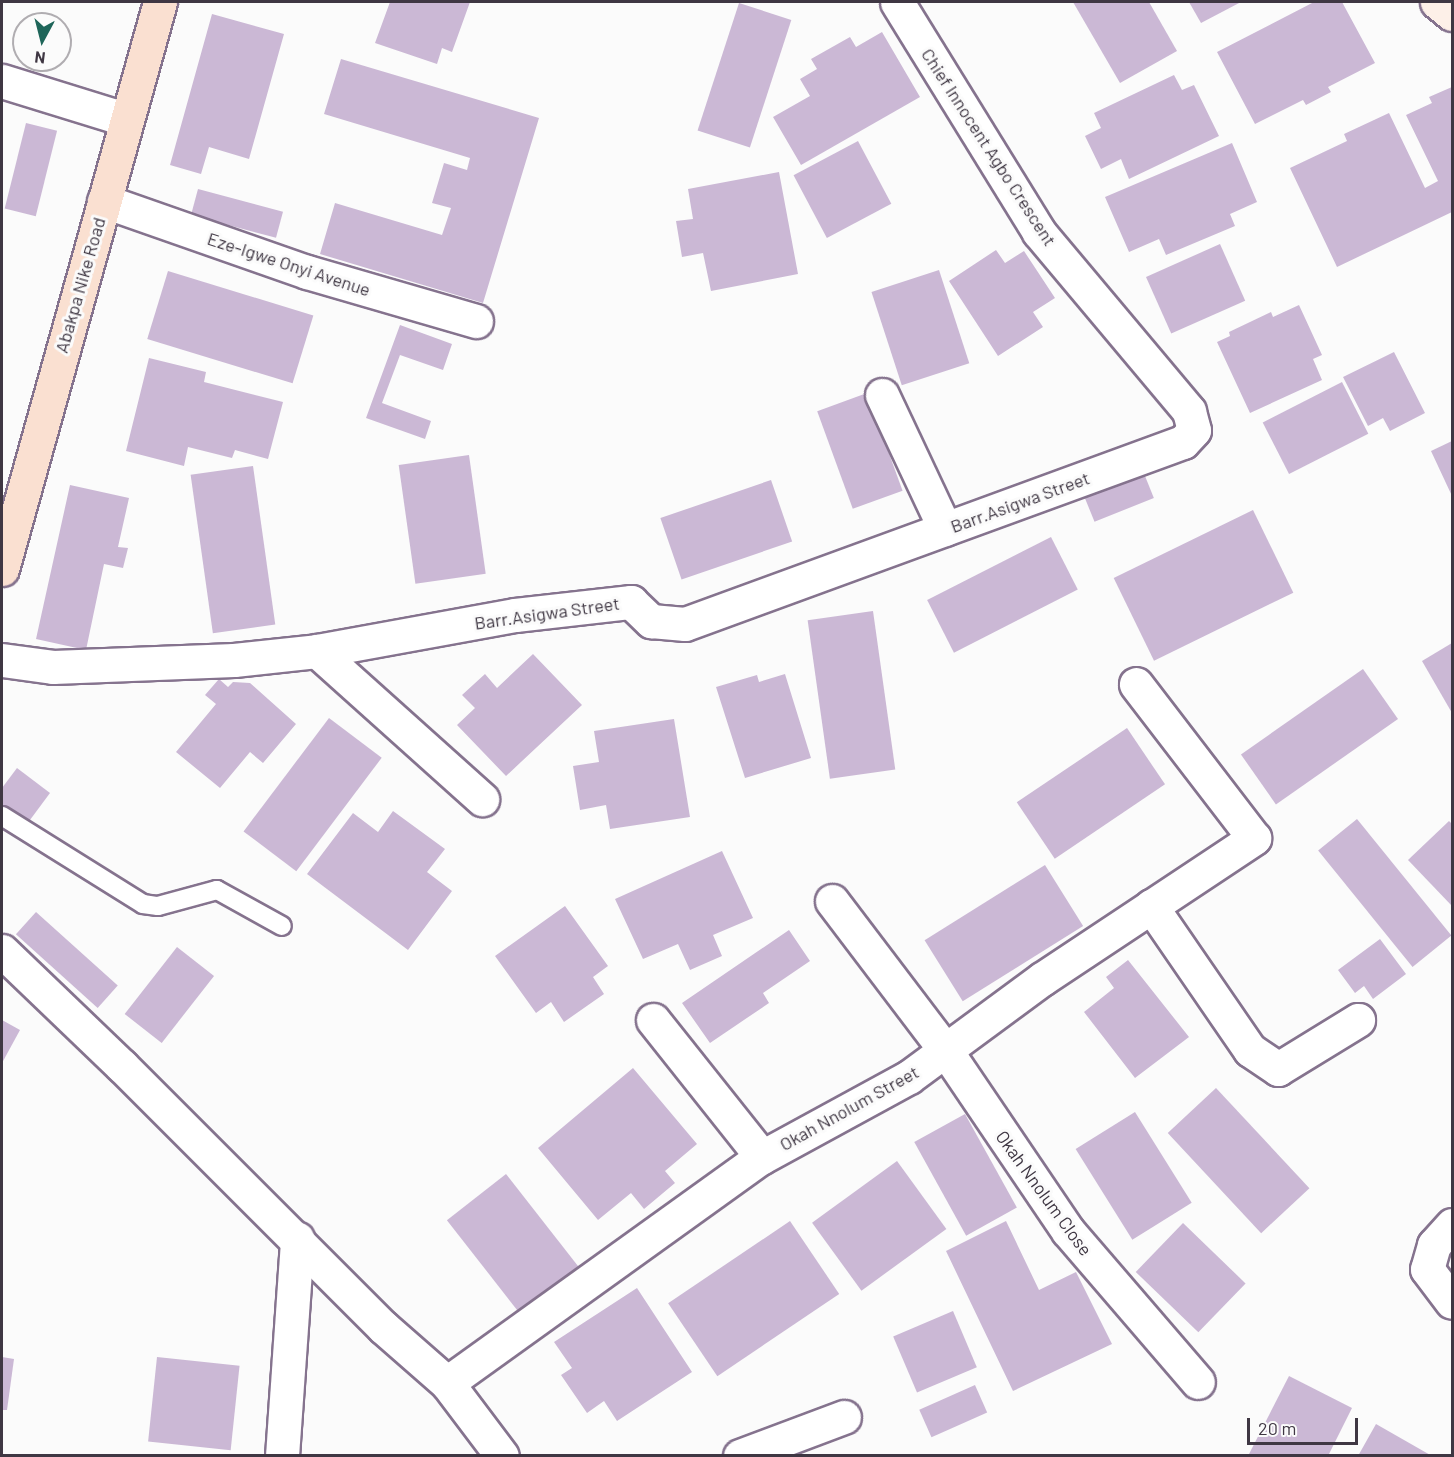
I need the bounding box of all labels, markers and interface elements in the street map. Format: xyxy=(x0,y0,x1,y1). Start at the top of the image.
north arrow xyxy=(12,12,72,72)
street label: Chief Innocent Agbo Crescent xyxy=(917,44,1061,250)
text: N xyxy=(34,48,46,68)
street label: Abakpa Nike Road xyxy=(50,215,110,355)
street label: Eze-Igwe Onyi Avenue xyxy=(205,227,373,301)
street label: Barr.Asigwa Street xyxy=(948,467,1092,537)
street label: Barr.Asigwa Street xyxy=(473,592,621,634)
street label: Okah Nnolum Street xyxy=(776,1061,922,1155)
street label: Okah Nnolum Close xyxy=(991,1126,1097,1260)
scale bar xyxy=(1250,1406,1361,1444)
text: 20 m xyxy=(1258,1417,1296,1439)

